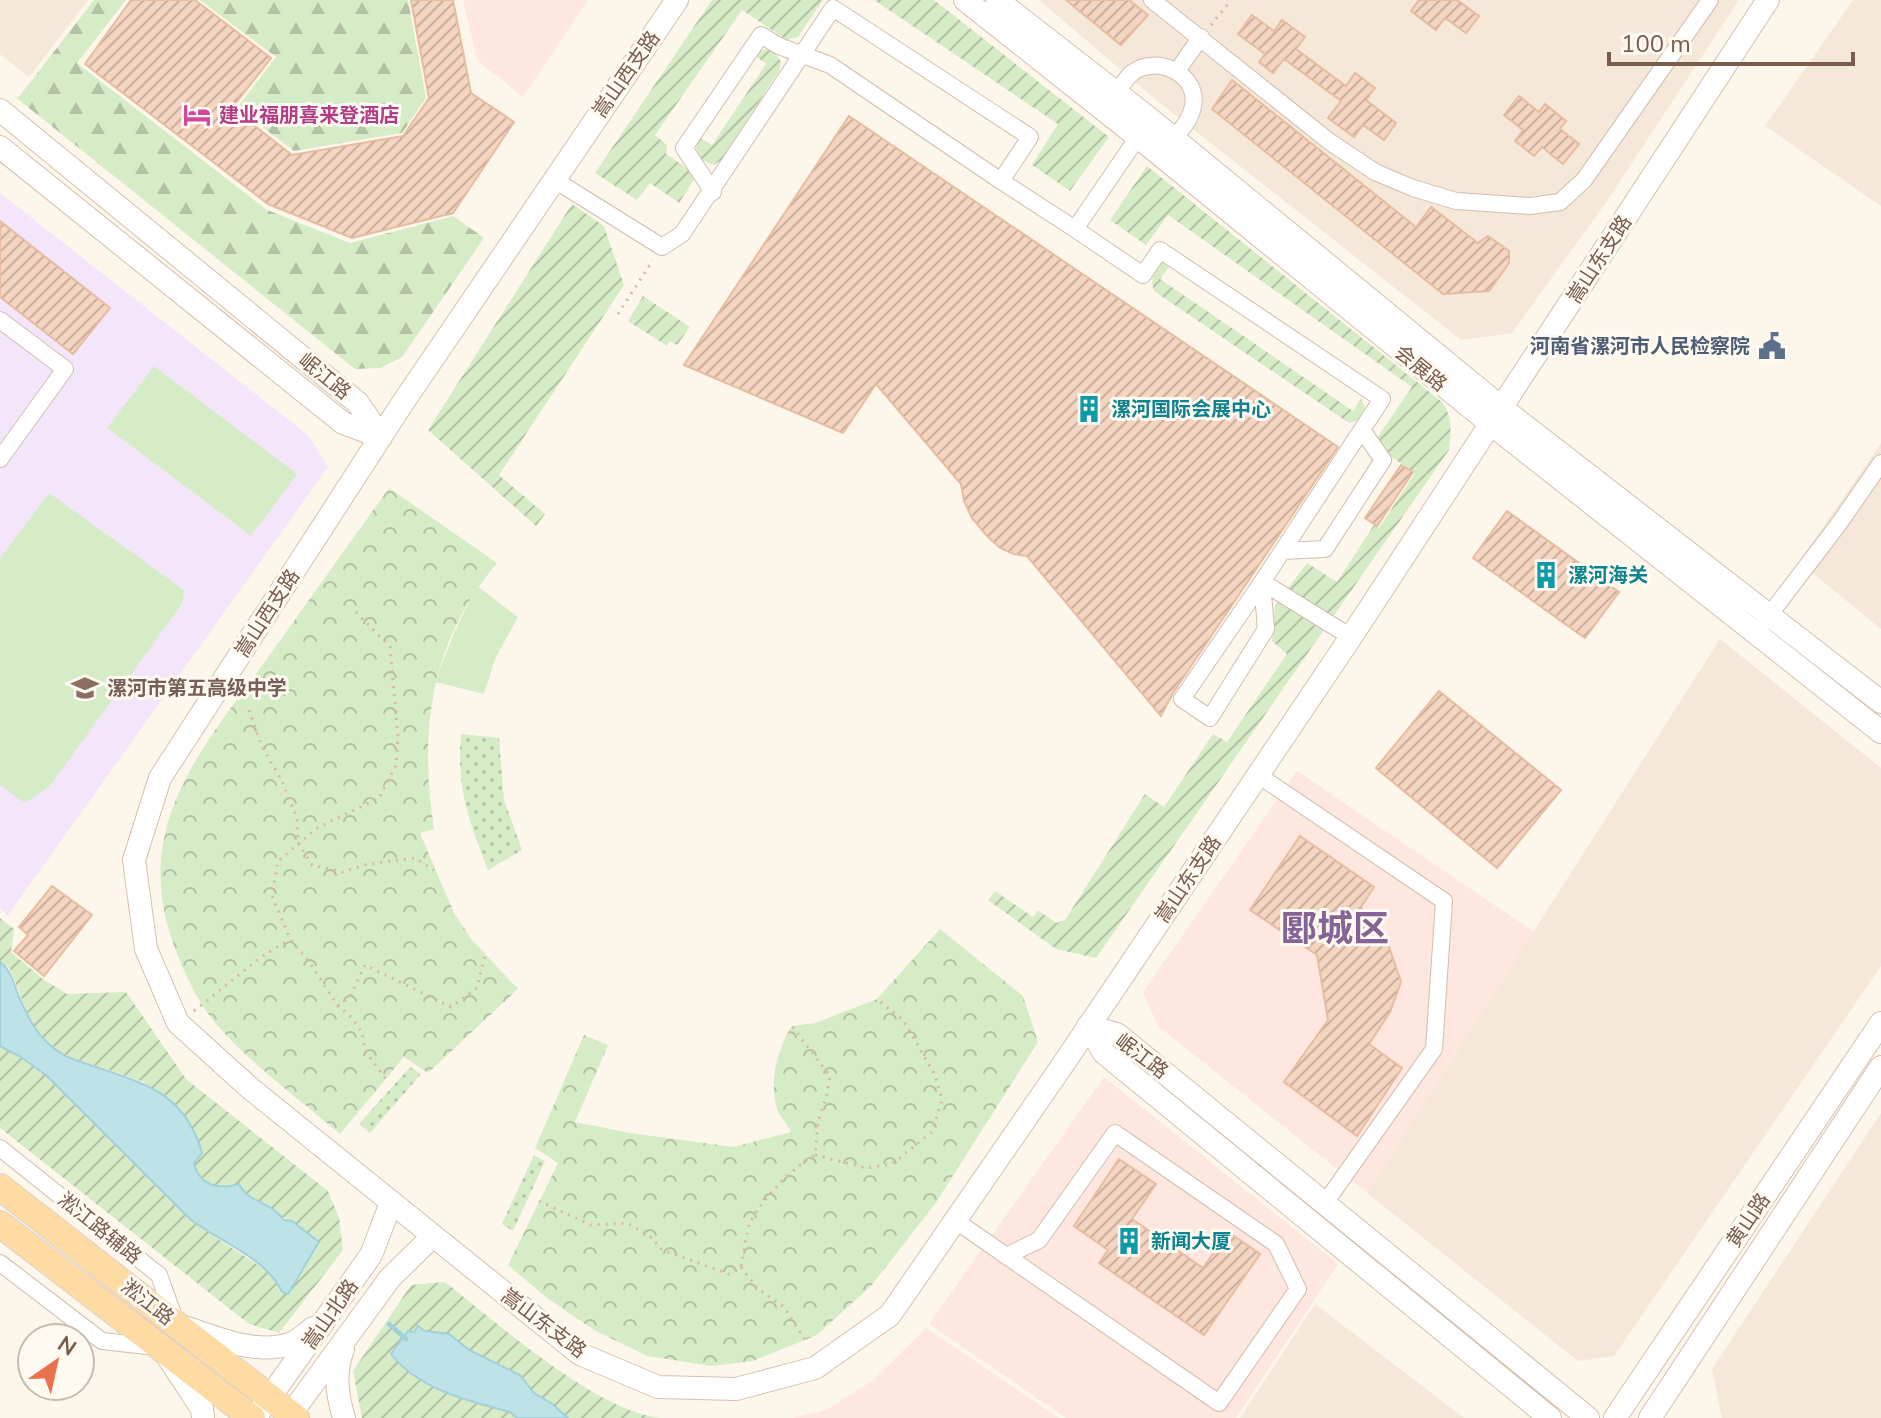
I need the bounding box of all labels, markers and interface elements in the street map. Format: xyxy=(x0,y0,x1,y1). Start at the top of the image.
scale bar xyxy=(1609,16,1853,66)
street label: 嵩山西支路 xyxy=(587,26,666,123)
text: 100 m xyxy=(1621,28,1691,60)
hotel icon: 建业福朋喜来登酒店 xyxy=(182,100,212,130)
place label: 建业福朋喜来登酒店 xyxy=(219,102,399,129)
street label: 嵩山东支路 xyxy=(1561,210,1638,309)
public building icon: 河南省漯河市人民检察院 xyxy=(1757,331,1787,361)
place label: 河南省漯河市人民检察院 xyxy=(1530,333,1750,360)
street label: 会展路 xyxy=(1389,339,1452,398)
street label: 岷江路 xyxy=(293,347,356,406)
building icon: 漯河国际会展中心 xyxy=(1074,394,1104,424)
place label: 漯河国际会展中心 xyxy=(1111,396,1271,423)
building icon: 漯河海关 xyxy=(1531,560,1561,590)
place label: 漯河海关 xyxy=(1568,562,1648,589)
street label: 嵩山西支路 xyxy=(229,564,306,663)
school or university icon: 漯河市第五高级中学 xyxy=(70,673,100,703)
place label: 漯河市第五高级中学 xyxy=(107,675,287,702)
street label: 嵩山东支路 xyxy=(1149,830,1228,928)
district label: 郾城区 xyxy=(1281,905,1389,954)
street label: 岷江路 xyxy=(1110,1028,1174,1085)
street label: 淞江路辅路 xyxy=(52,1186,147,1270)
street label: 黄山路 xyxy=(1720,1188,1776,1253)
building icon: 新闻大厦 xyxy=(1114,1226,1144,1256)
place label: 新闻大厦 xyxy=(1151,1228,1231,1255)
street label: 淞江路 xyxy=(116,1273,180,1332)
street label: 嵩山北路 xyxy=(296,1274,364,1355)
street label: 嵩山东支路 xyxy=(496,1283,592,1364)
north arrow xyxy=(16,1322,96,1402)
text: N xyxy=(51,1329,82,1363)

